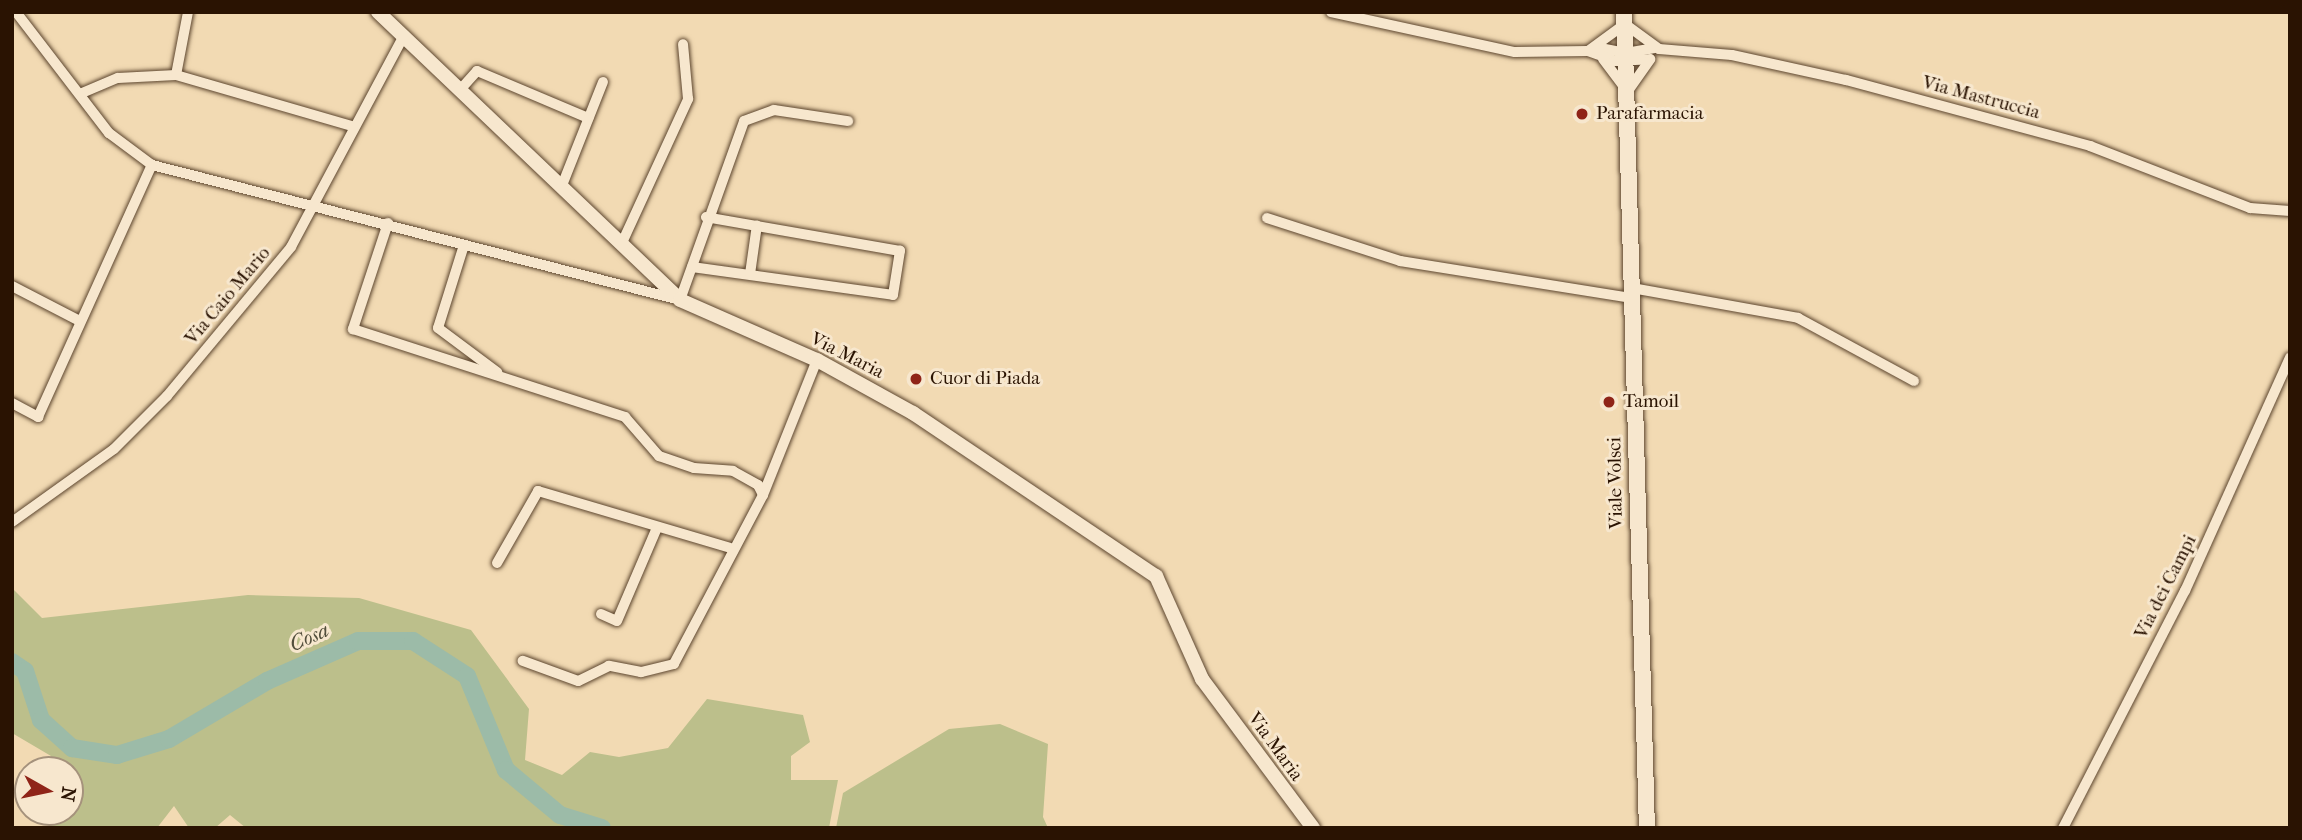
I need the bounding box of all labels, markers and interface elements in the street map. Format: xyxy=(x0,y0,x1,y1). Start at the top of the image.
street label: Via Mastruccia xyxy=(1920,71,2042,125)
place label: Parafarmacia xyxy=(1596,103,1703,125)
marker: Parafarmacia xyxy=(1574,106,1590,122)
street label: Via Caio Mario xyxy=(180,242,276,350)
street label: Via Maria xyxy=(806,328,888,384)
place label: Cuor di Piada xyxy=(930,368,1040,390)
marker: Cuor di Piada xyxy=(908,371,924,387)
place label: Tamoil xyxy=(1623,391,1679,413)
marker: Tamoil xyxy=(1601,394,1617,410)
street label: Viale Volsci xyxy=(1604,437,1628,529)
street label: Via dei Campi xyxy=(2130,531,2202,643)
water label: Cosa xyxy=(285,617,333,657)
street label: Via Maria xyxy=(1242,708,1308,786)
north arrow xyxy=(14,756,84,826)
text: N xyxy=(56,785,80,803)

